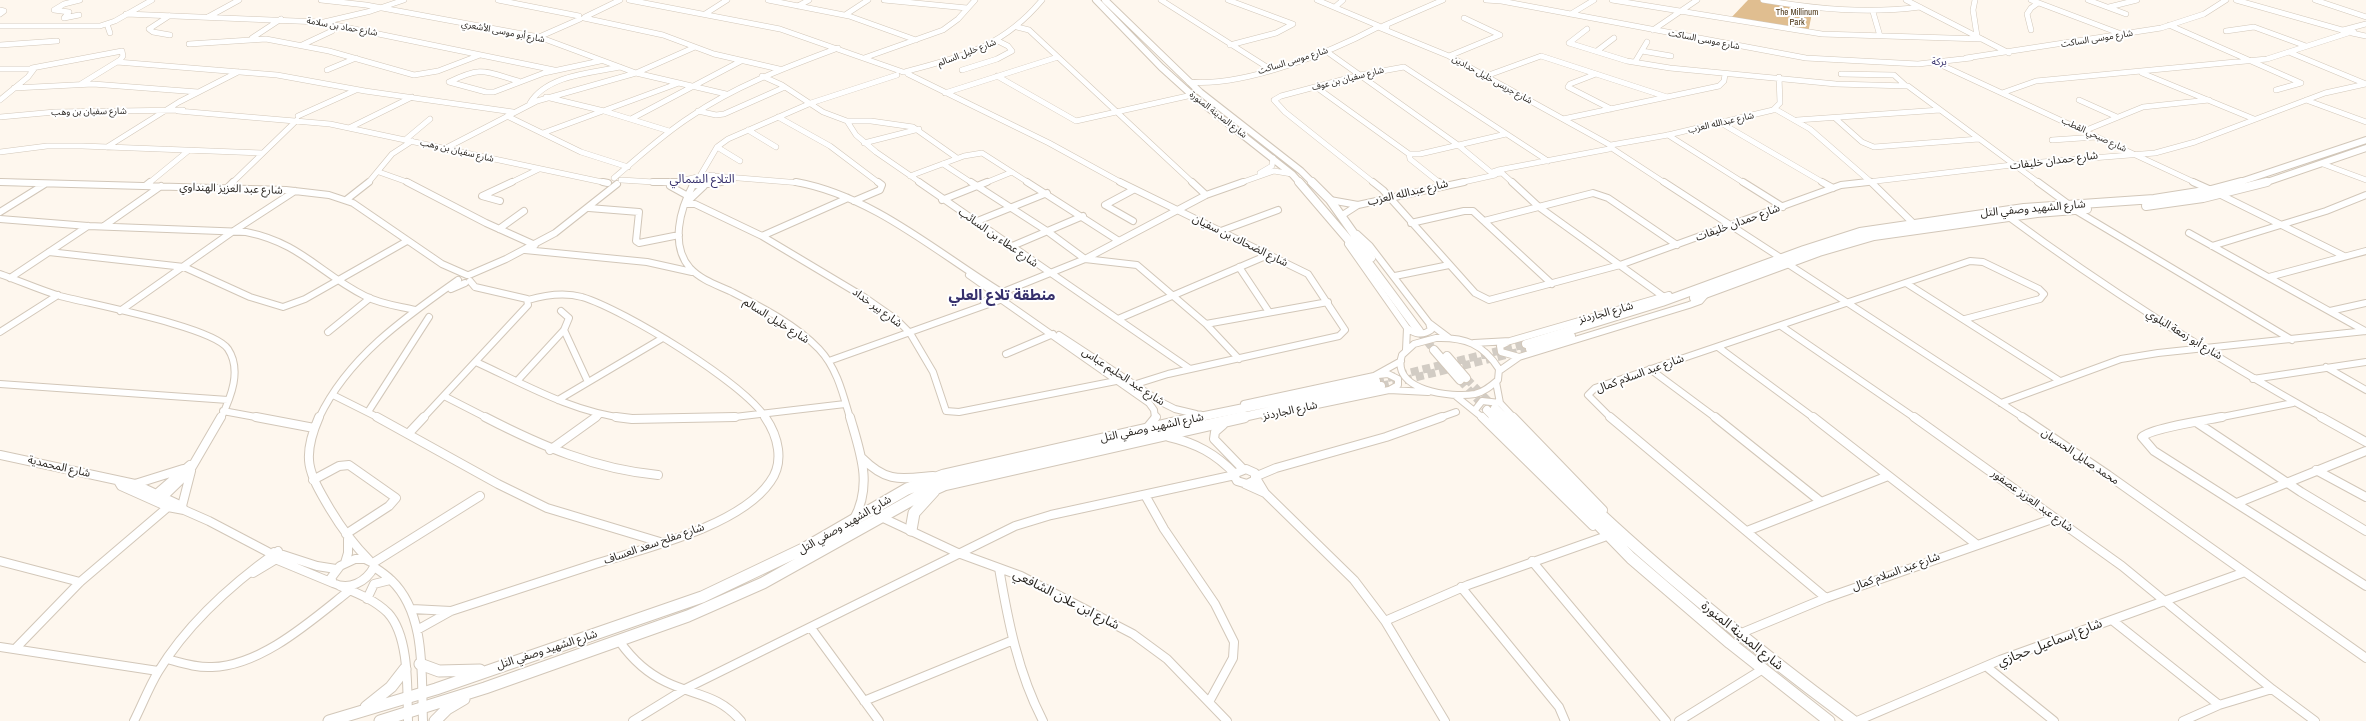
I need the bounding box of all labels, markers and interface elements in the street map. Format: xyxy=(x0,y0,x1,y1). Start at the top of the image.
park label: The Millinum Park xyxy=(1776,8,1818,29)
street label: شارع حماد بن سلامة xyxy=(306,15,378,39)
street label: شارع أبو موسى الأشعري xyxy=(460,19,546,45)
street label: شارع موسى الساكت xyxy=(1667,28,1741,52)
street label: شارع موسى الساكت xyxy=(2060,28,2134,50)
street label: شارع خليل السالم xyxy=(936,37,998,69)
street label: شارع موسى الساكت xyxy=(1257,45,1329,77)
street label: شارع جريس خليل حدادين xyxy=(1450,53,1534,107)
district label: بركة xyxy=(1931,56,1947,68)
street label: شارع سفيان بن عوف xyxy=(1311,65,1385,93)
street label: شارع المدينة المنورة xyxy=(1187,89,1249,141)
street label: شارع سفيان بن وهب xyxy=(51,106,127,118)
street label: شارع عبدالله العزب xyxy=(1687,110,1755,136)
street label: شارع صبحي القطب xyxy=(2060,115,2128,155)
street label: شارع سفيان بن وهب xyxy=(419,137,495,165)
street label: شارع حمدان خليفات xyxy=(2009,149,2099,173)
district label: التلاع الشمالي xyxy=(669,173,735,187)
street label: شارع عبدالله العزب xyxy=(1366,177,1450,209)
street label: شارع عبد العزيز الهنداوي xyxy=(179,181,283,197)
street label: شارع الشهيد وصفي التل xyxy=(1980,198,2086,220)
street label: شارع حمدان خليفات xyxy=(1694,202,1782,244)
street label: شارع عطاء بن السائب xyxy=(956,206,1040,270)
street label: شارع الضحاك بن سفيان xyxy=(1190,212,1290,270)
street label: شارع بير خداد xyxy=(850,286,904,330)
district label: منطقة تلاع العلي xyxy=(948,287,1056,305)
street label: شارع خليل السالم xyxy=(741,295,811,347)
street label: شارع الجاردنز xyxy=(1577,299,1635,327)
street label: شارع أبو زمعة البلوي xyxy=(2144,307,2224,363)
street label: شارع عبد الحليم عباس xyxy=(1079,345,1167,409)
street label: شارع عبد السلام كمال xyxy=(1594,352,1686,396)
street label: شارع الجاردنز xyxy=(1261,399,1319,423)
street label: شارع الشهيد وصفي التل xyxy=(1099,411,1205,445)
street label: محمد صايل الحسبان xyxy=(2039,426,2121,488)
street label: شارع المحمدية xyxy=(27,453,91,481)
street label: شارع عبد العزيز عصفور xyxy=(1989,467,2075,535)
street label: شارع الشهيد وصفي التل xyxy=(796,493,894,557)
street label: شارع مفلح سعد العساف xyxy=(602,521,706,567)
street label: شارع عبد السلام كمال xyxy=(1850,550,1942,594)
street label: شارع ابن علان الشافعي xyxy=(1010,566,1122,634)
street label: شارع المدينة المنورة xyxy=(1698,598,1786,674)
street label: شارع إسماعيل حجازي xyxy=(1995,616,2105,670)
street label: شارع الشهيد وصفي التل xyxy=(495,627,599,673)

